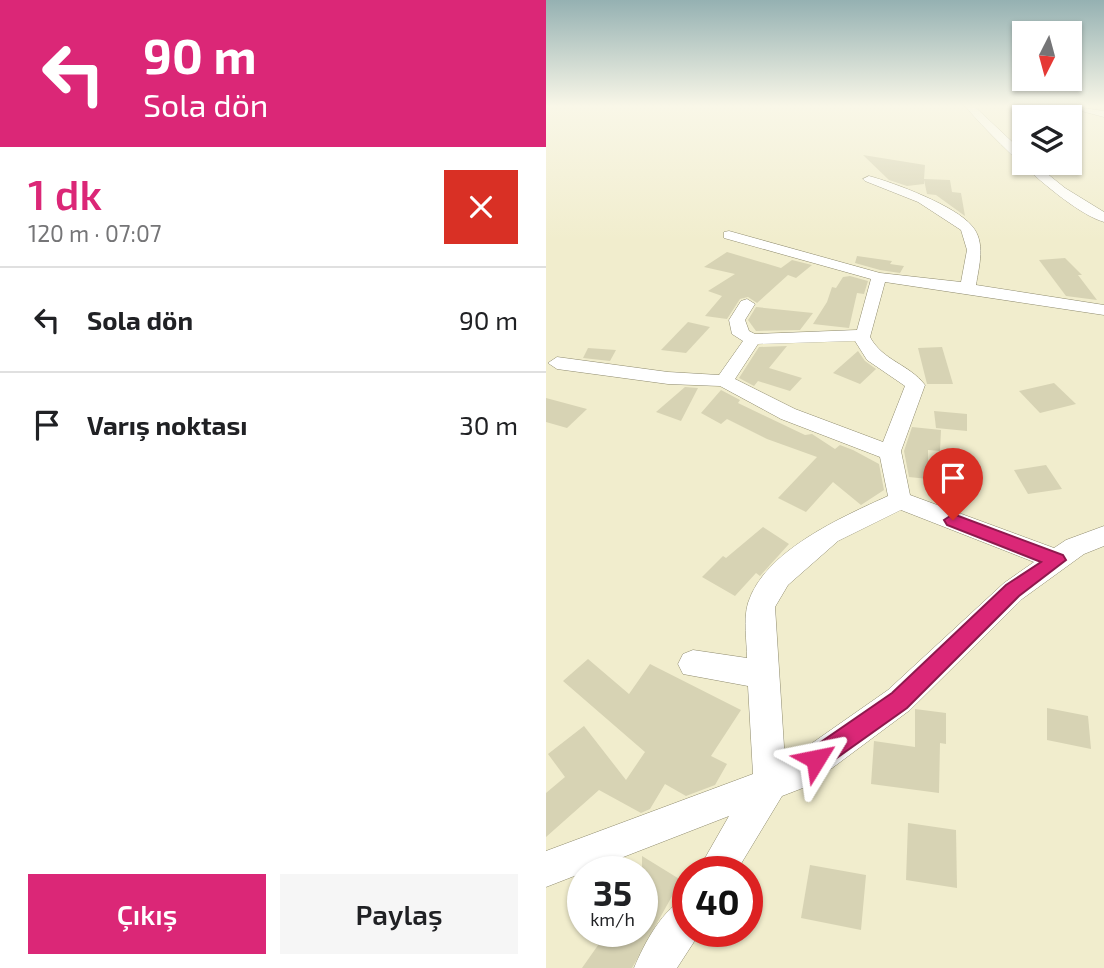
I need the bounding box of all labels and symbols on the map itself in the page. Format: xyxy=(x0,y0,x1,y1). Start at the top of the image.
north arrow xyxy=(1012,21,1082,91)
pin xyxy=(923,448,983,520)
position arrow xyxy=(779,722,853,796)
speed limit sign: 40 xyxy=(672,856,763,947)

